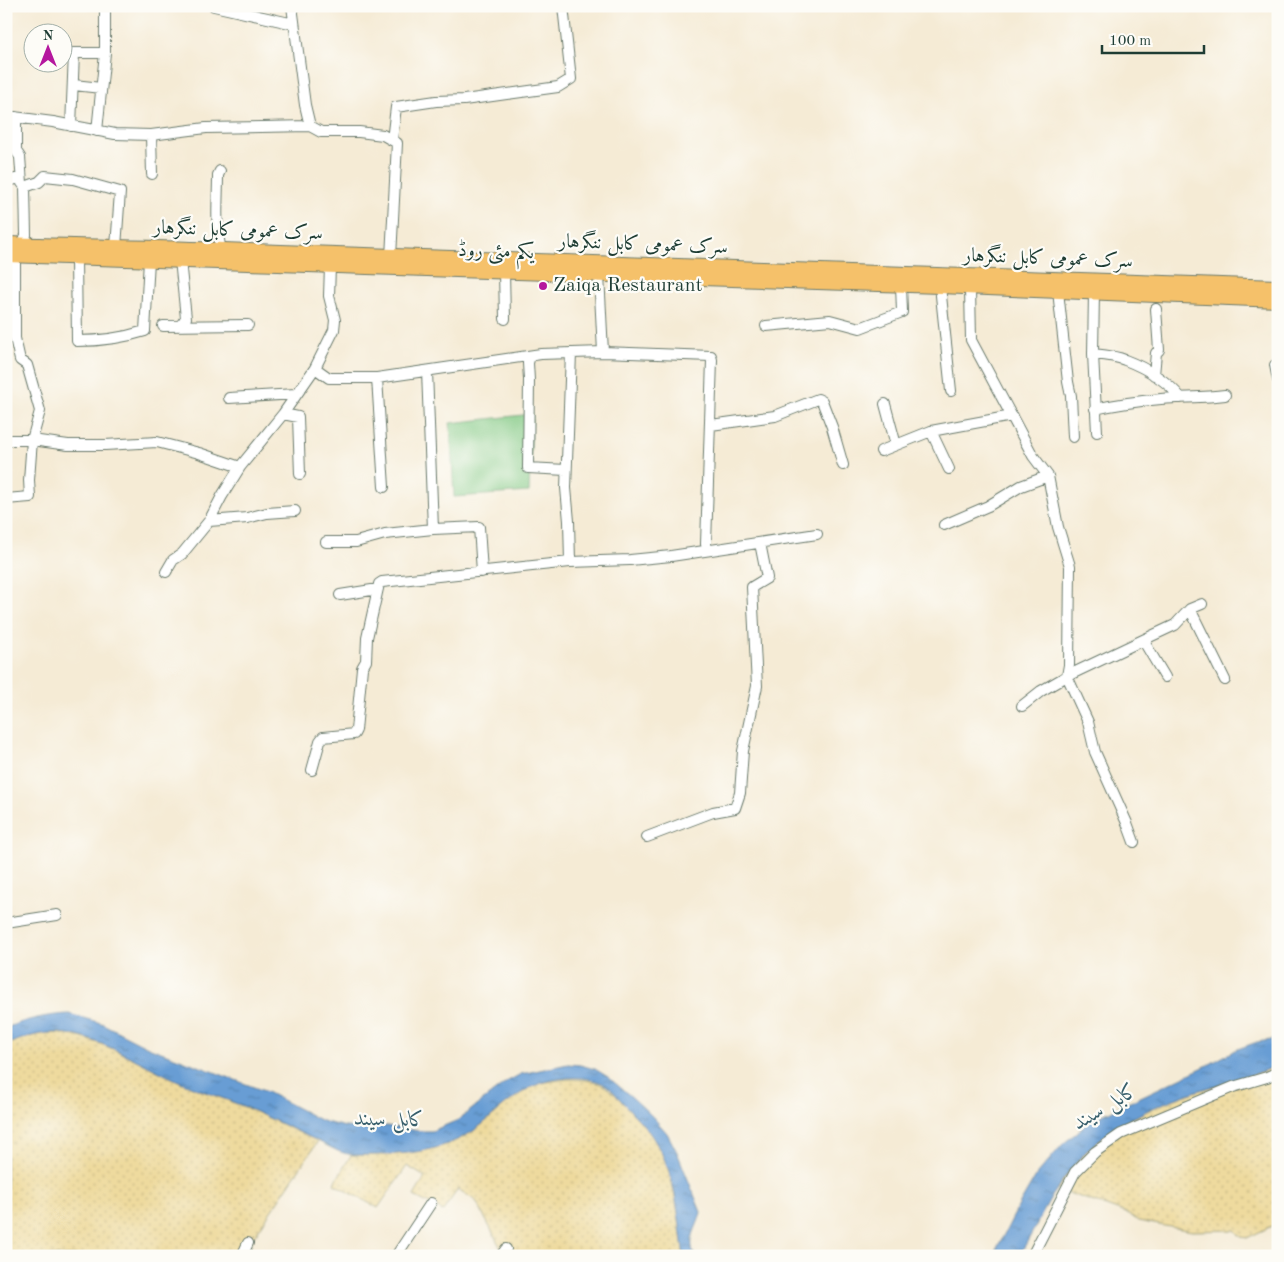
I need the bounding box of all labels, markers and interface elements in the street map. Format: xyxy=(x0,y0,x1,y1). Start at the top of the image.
north arrow xyxy=(22,22,72,72)
scale bar xyxy=(1102,22,1204,54)
text: N xyxy=(43,29,54,43)
text: 100 m xyxy=(1109,34,1151,49)
street label: سرک عمومی کابل ننگرهار xyxy=(151,214,323,247)
street label: سرک عمومی کابل ننگرهار xyxy=(556,228,728,261)
street label: یکم مئی روڈ xyxy=(457,238,536,270)
street label: سرک عمومی کابل ننگرهار xyxy=(961,242,1133,275)
place label: Zaiqa Restaurant xyxy=(553,276,702,296)
marker: Zaiqa Restaurant xyxy=(537,280,549,292)
water label: کابل سيند xyxy=(1069,1079,1144,1137)
water label: کابل سيند xyxy=(354,1108,426,1134)

